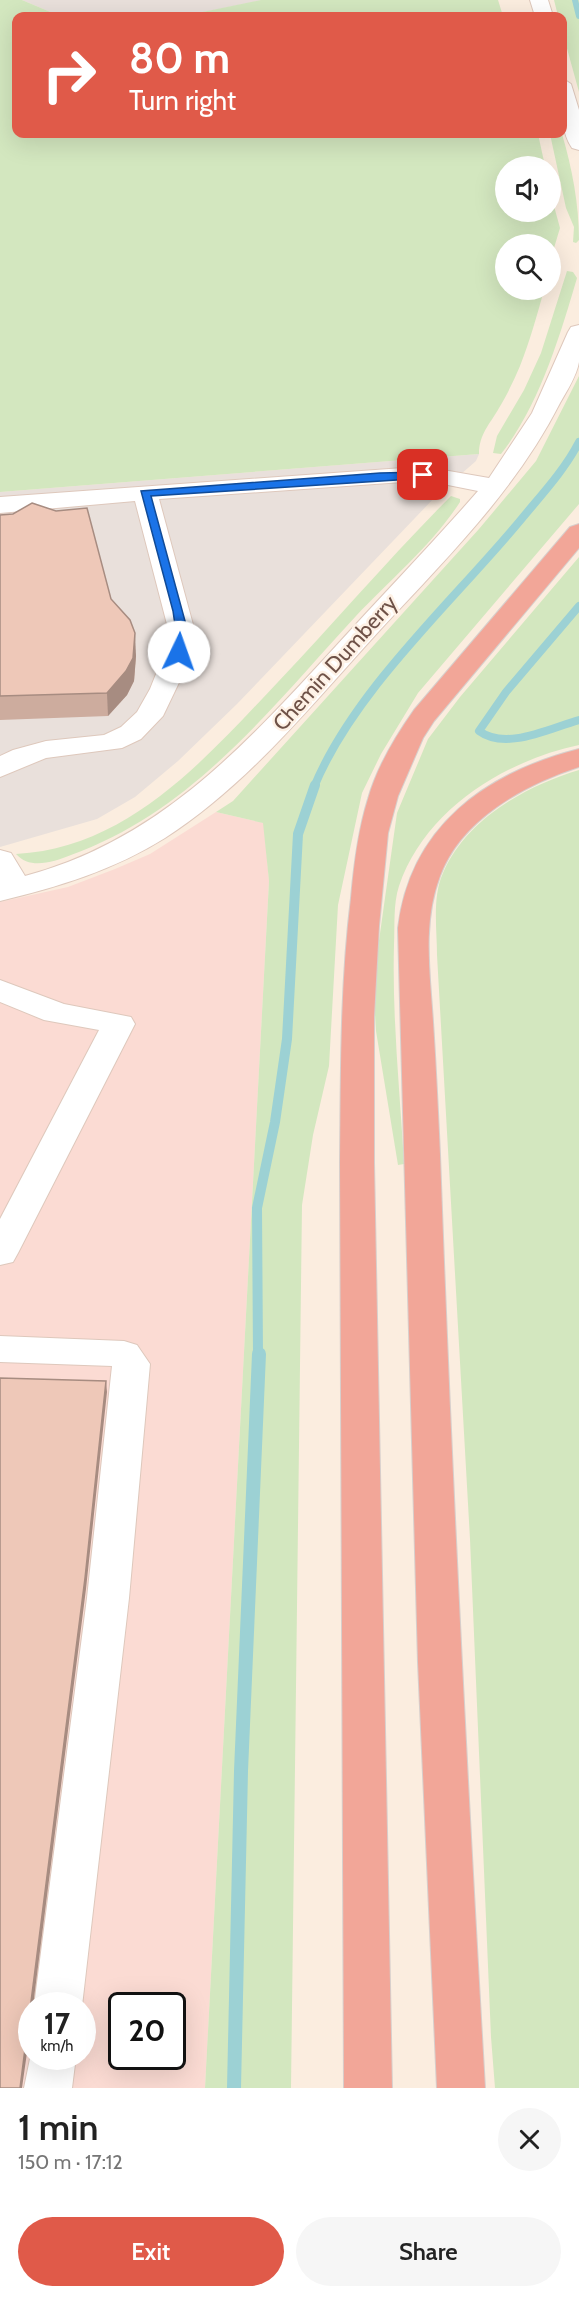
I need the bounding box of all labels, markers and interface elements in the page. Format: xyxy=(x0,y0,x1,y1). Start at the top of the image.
text: 80 m xyxy=(129,32,230,84)
icon: right xyxy=(30,36,108,114)
text: Turn right xyxy=(129,84,236,117)
map controls xyxy=(495,156,561,300)
button: sound xyxy=(495,156,561,222)
button: search xyxy=(495,234,561,300)
pin xyxy=(397,449,448,500)
icon: arrive xyxy=(406,458,439,491)
street label: Chemin Dumberry xyxy=(267,590,403,736)
position arrow xyxy=(147,620,211,684)
speed limit sign: 20 xyxy=(108,1992,186,2070)
text: 17 xyxy=(44,2005,70,2042)
text: km/h xyxy=(41,2037,73,2055)
text: 1 min xyxy=(18,2105,98,2149)
button: close xyxy=(498,2108,561,2171)
text: 150 m · 17:12 xyxy=(18,2150,123,2174)
button: Exit xyxy=(18,2217,284,2286)
button: Share xyxy=(296,2217,561,2286)

